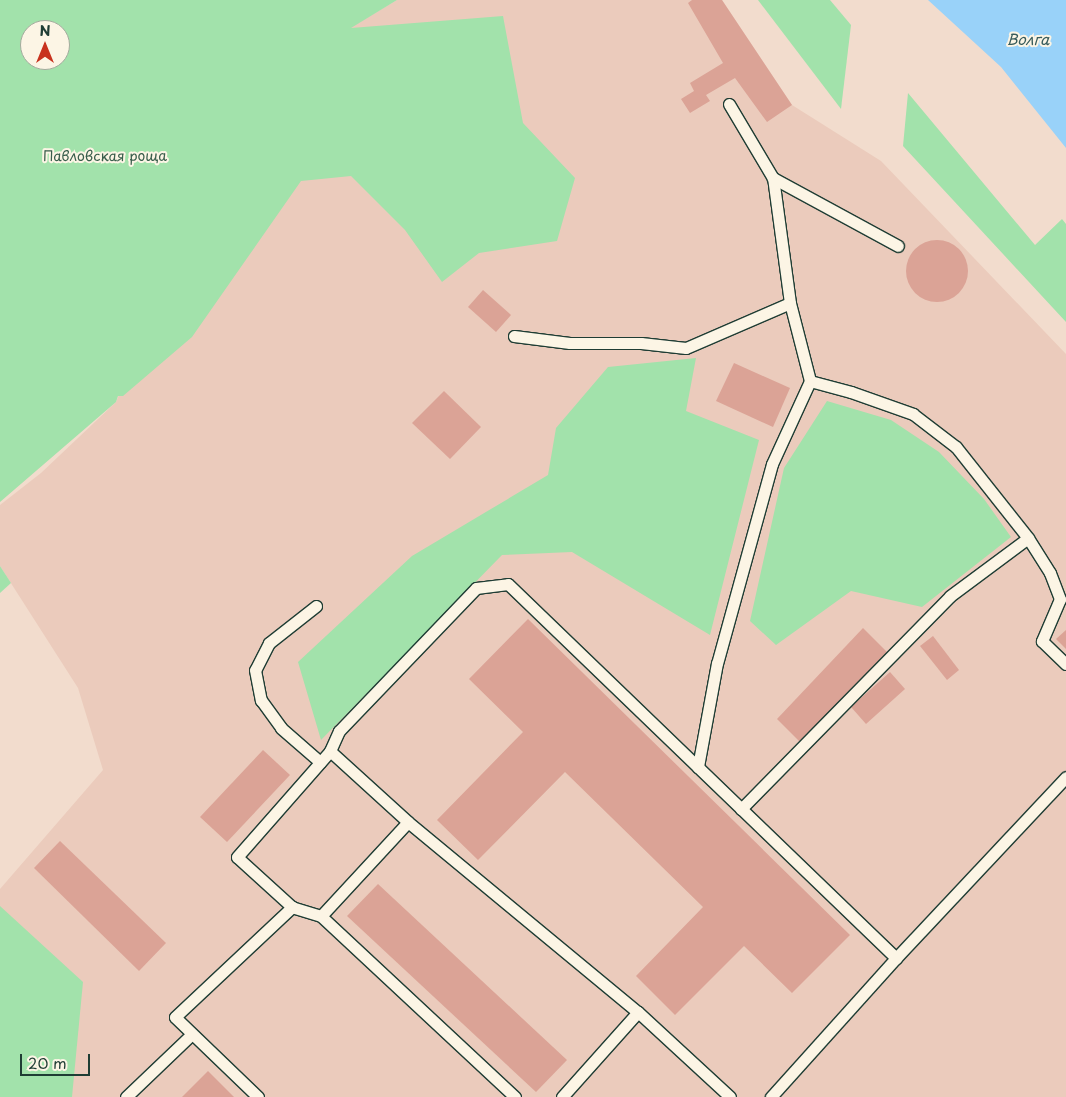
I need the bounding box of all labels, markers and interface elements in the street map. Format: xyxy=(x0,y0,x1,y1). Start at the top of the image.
north arrow xyxy=(20,20,70,70)
text: N xyxy=(39,20,51,41)
water label: Волга xyxy=(1007,30,1049,48)
park label: Павловская роща xyxy=(43,148,167,164)
scale bar xyxy=(22,1044,92,1076)
text: 20 m xyxy=(28,1051,67,1074)

